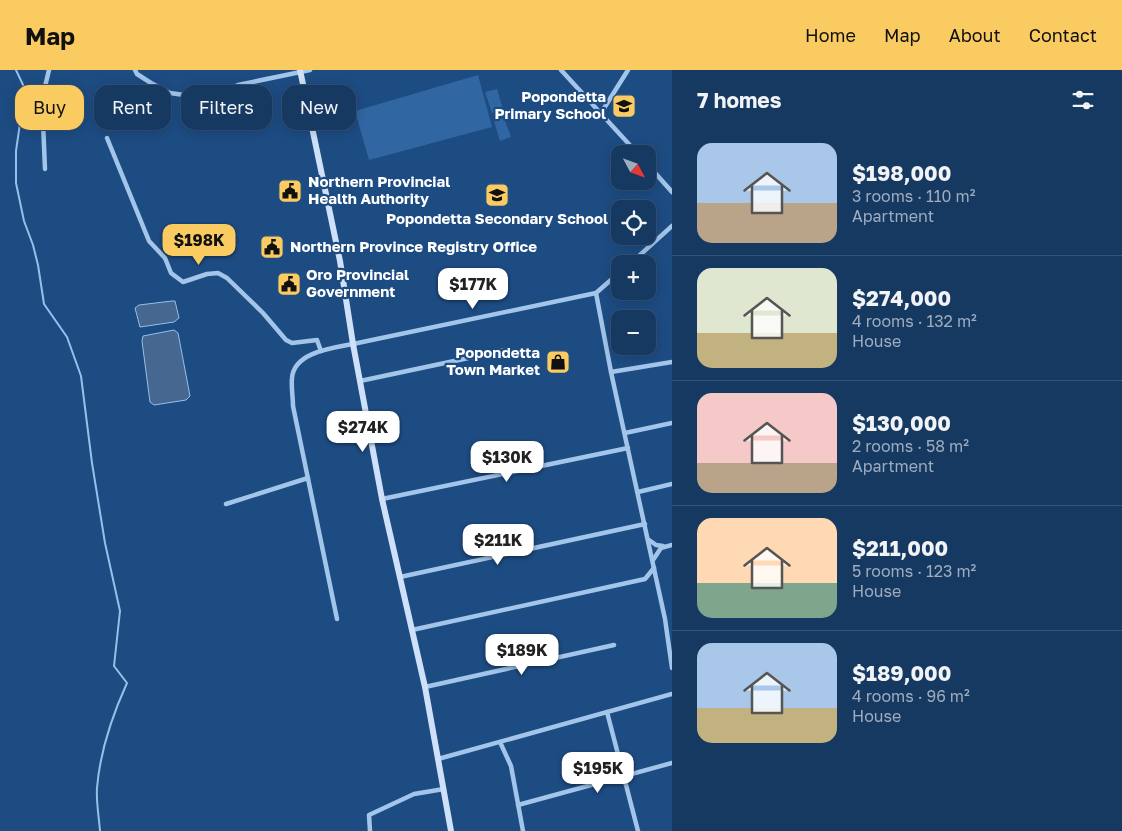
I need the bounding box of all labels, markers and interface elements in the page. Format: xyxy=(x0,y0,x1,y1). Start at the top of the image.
text: Map xyxy=(25,21,75,50)
text: Home xyxy=(805,24,856,46)
text: Map xyxy=(884,24,921,46)
text: About xyxy=(949,24,1001,46)
text: Contact xyxy=(1029,24,1097,46)
chip: Buy xyxy=(15,85,84,130)
chip: Rent xyxy=(94,85,171,130)
chip: Filters xyxy=(181,85,272,130)
chip: New xyxy=(282,85,356,130)
icon: filters xyxy=(1069,86,1097,114)
place label: Popondetta Primary School xyxy=(494,87,606,122)
text: 7 homes xyxy=(697,87,782,113)
school or university icon: Popondetta Primary School xyxy=(611,93,637,119)
north arrow xyxy=(611,145,656,190)
map controls xyxy=(611,145,656,355)
text: $198,000 xyxy=(852,160,951,186)
icon: home xyxy=(737,163,797,223)
place label: Northern Provincial Health Authority xyxy=(308,172,450,207)
public building icon: Northern Provincial Health Authority xyxy=(277,178,303,204)
school or university icon: Popondetta Secondary School xyxy=(484,182,510,208)
text: 3 rooms · 110 m² xyxy=(852,186,975,206)
button: locate xyxy=(611,200,656,245)
text: Apartment xyxy=(852,206,934,226)
place label: Popondetta Secondary School xyxy=(386,209,608,227)
pin: $198K xyxy=(164,224,234,266)
text: $198K xyxy=(174,230,224,250)
public building icon: Northern Province Registry Office xyxy=(259,234,285,260)
place label: Northern Province Registry Office xyxy=(290,237,537,255)
button: + xyxy=(611,255,656,300)
place label: Oro Provincial Government xyxy=(306,265,409,300)
pin: $177K xyxy=(438,268,508,310)
public building icon: Oro Provincial Government xyxy=(276,271,302,297)
text: $177K xyxy=(449,274,497,294)
text: $274,000 xyxy=(852,285,951,311)
icon: home xyxy=(737,288,797,348)
button: − xyxy=(611,310,656,355)
text: 4 rooms · 132 m² xyxy=(852,311,977,331)
text: House xyxy=(852,331,901,351)
place label: Popondetta Town Market xyxy=(446,343,540,378)
shop icon: Popondetta Town Market xyxy=(545,349,571,375)
pin: $274K xyxy=(328,410,398,453)
text: $130,000 xyxy=(852,410,951,436)
icon: home xyxy=(737,413,797,473)
text: $274K xyxy=(338,417,388,437)
text: 2 rooms · 58 m² xyxy=(852,436,969,456)
pin: $130K xyxy=(472,440,542,483)
text: $130K xyxy=(482,447,532,467)
text: Apartment xyxy=(852,456,934,476)
pin: $211K xyxy=(463,524,533,566)
text: $211K xyxy=(474,530,522,550)
text: $211,000 xyxy=(852,535,948,561)
icon: home xyxy=(737,538,797,598)
text: 5 rooms · 123 m² xyxy=(852,561,976,581)
text: House xyxy=(852,581,901,601)
pin: $189K xyxy=(487,634,557,676)
text: $189K xyxy=(497,640,547,660)
text: $189,000 xyxy=(852,660,951,686)
icon: home xyxy=(737,663,797,723)
text: 4 rooms · 96 m² xyxy=(852,686,970,706)
text: House xyxy=(852,706,901,726)
pin: $195K xyxy=(563,752,633,794)
text: $195K xyxy=(573,758,623,778)

